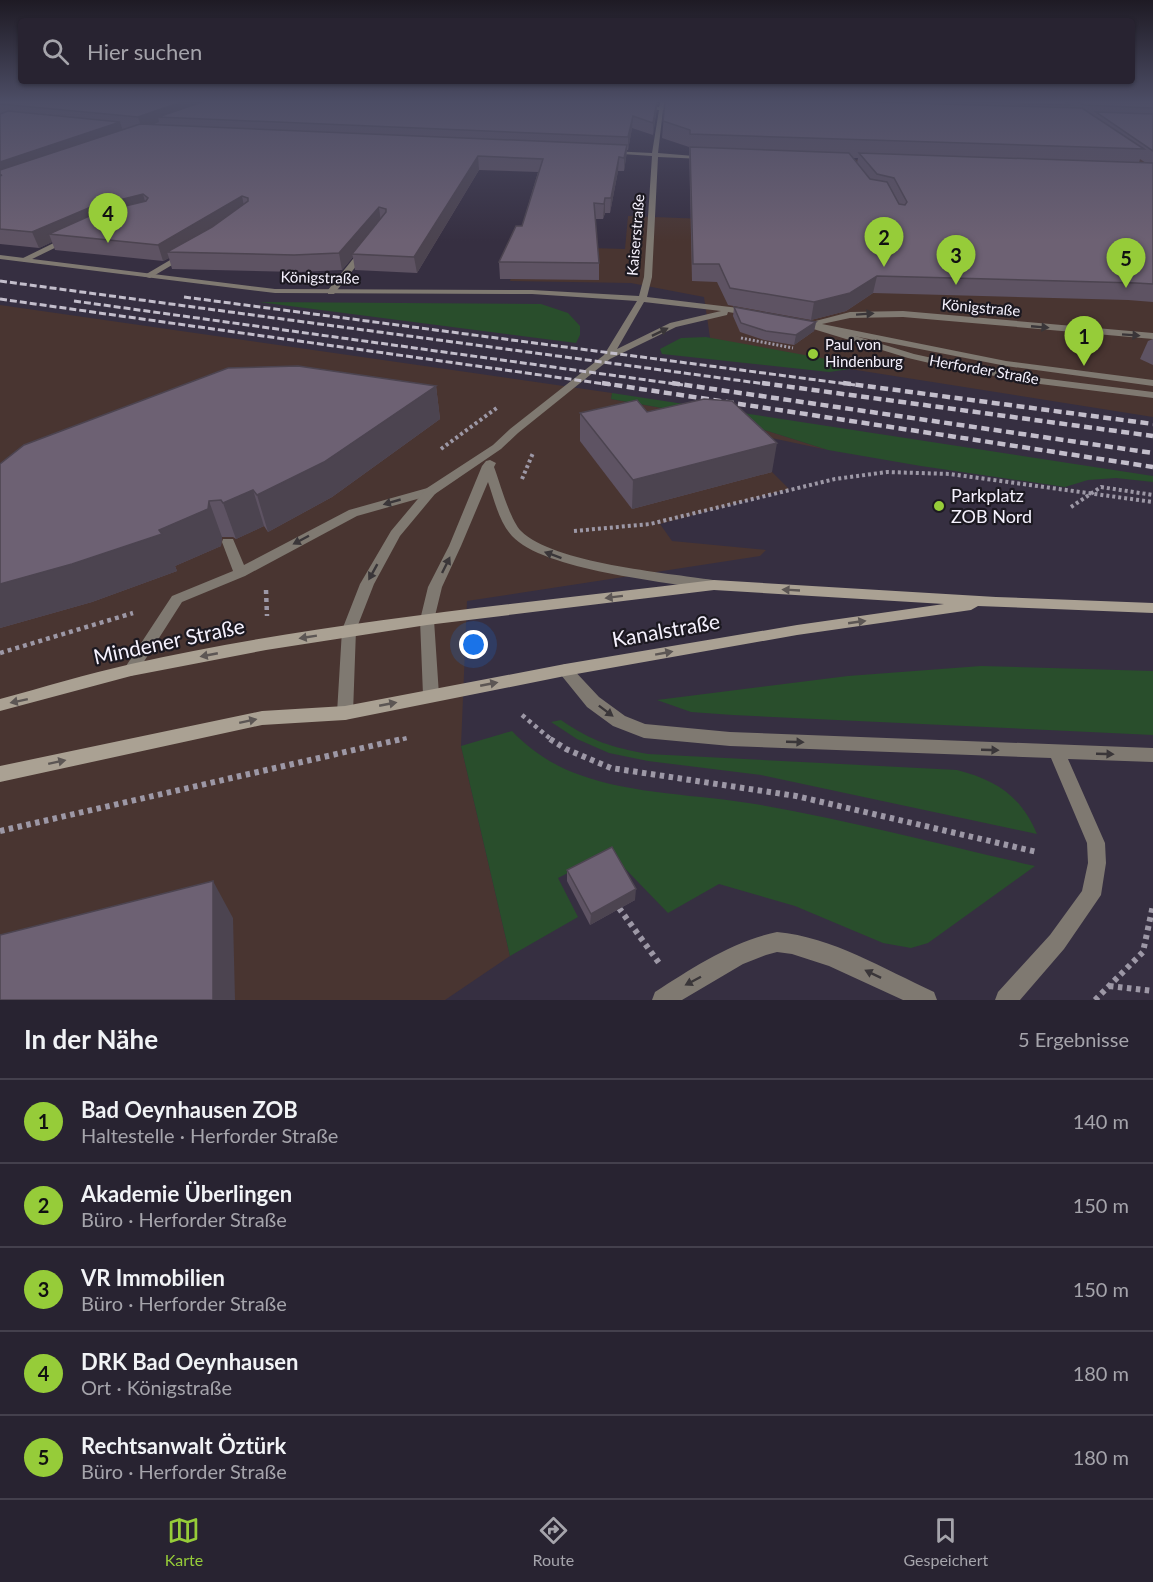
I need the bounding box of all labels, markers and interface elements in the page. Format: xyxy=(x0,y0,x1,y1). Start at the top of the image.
search box xyxy=(18,18,1135,84)
icon: search xyxy=(39,35,72,68)
text: Hier suchen xyxy=(87,38,202,65)
street label: Kaiserstraße xyxy=(622,193,648,277)
pin: 4 xyxy=(88,194,128,243)
pin: 2 xyxy=(864,218,904,267)
pin: 3 xyxy=(936,236,976,285)
pin: 5 xyxy=(1106,238,1146,288)
street label: Königstraße xyxy=(280,267,360,287)
street label: Königstraße xyxy=(941,295,1021,319)
one-way arrow xyxy=(855,310,874,319)
pin: 1 xyxy=(1064,316,1104,366)
one-way arrow xyxy=(1030,322,1049,332)
one-way arrow xyxy=(651,327,668,336)
one-way arrow xyxy=(1122,330,1141,339)
place label: Paul von Hindenburg xyxy=(825,335,903,370)
marker: Paul von Hindenburg xyxy=(806,347,820,361)
street label: Herforder Straße xyxy=(928,350,1041,388)
place label: Parkplatz ZOB Nord xyxy=(951,484,1032,527)
one-way arrow xyxy=(383,498,401,507)
marker: Parkplatz ZOB Nord xyxy=(932,499,946,513)
one-way arrow xyxy=(292,535,309,545)
one-way arrow xyxy=(544,549,562,559)
one-way arrow xyxy=(441,556,451,573)
one-way arrow xyxy=(368,564,378,581)
one-way arrow xyxy=(781,585,800,594)
one-way arrow xyxy=(605,593,624,602)
street label: Kanalstraße xyxy=(610,608,722,651)
street label: Mindener Straße xyxy=(91,612,247,669)
one-way arrow xyxy=(847,617,866,626)
your location xyxy=(459,630,488,659)
one-way arrow xyxy=(298,633,317,642)
one-way arrow xyxy=(655,648,674,657)
one-way arrow xyxy=(199,651,218,660)
one-way arrow xyxy=(479,679,498,688)
one-way arrow xyxy=(9,697,28,706)
one-way arrow xyxy=(379,699,398,708)
one-way arrow xyxy=(598,705,613,717)
one-way arrow xyxy=(239,716,258,725)
one-way arrow xyxy=(786,738,805,747)
one-way arrow xyxy=(981,745,1000,755)
one-way arrow xyxy=(1096,749,1115,759)
one-way arrow xyxy=(48,757,67,766)
one-way arrow xyxy=(865,970,882,979)
one-way arrow xyxy=(684,976,701,986)
text: In der Nähe xyxy=(24,1023,158,1055)
text: 5 Ergebnisse xyxy=(1018,1027,1129,1051)
text: Bad Oeynhausen ZOB xyxy=(81,1096,298,1123)
text: 1 xyxy=(38,1109,49,1133)
text: 140 m xyxy=(1073,1109,1129,1133)
text: Haltestelle · Herforder Straße xyxy=(81,1123,338,1147)
text: Akademie Überlingen xyxy=(81,1180,292,1207)
text: 2 xyxy=(38,1193,49,1217)
text: 150 m xyxy=(1073,1193,1129,1217)
text: Büro · Herforder Straße xyxy=(81,1207,287,1231)
text: VR Immobilien xyxy=(81,1264,225,1291)
text: 3 xyxy=(38,1277,49,1301)
text: 150 m xyxy=(1073,1277,1129,1301)
text: Büro · Herforder Straße xyxy=(81,1291,287,1315)
text: DRK Bad Oeynhausen xyxy=(81,1348,299,1375)
text: 4 xyxy=(38,1361,49,1385)
text: 180 m xyxy=(1073,1361,1129,1385)
text: Ort · Königstraße xyxy=(81,1375,232,1399)
text: Rechtsanwalt Öztürk xyxy=(81,1432,286,1459)
text: 5 xyxy=(38,1445,49,1469)
text: 180 m xyxy=(1073,1445,1129,1469)
text: Büro · Herforder Straße xyxy=(81,1459,287,1483)
tab: Karte xyxy=(165,1514,203,1569)
tab: Route xyxy=(533,1514,574,1569)
tab: Gespeichert xyxy=(903,1514,988,1569)

